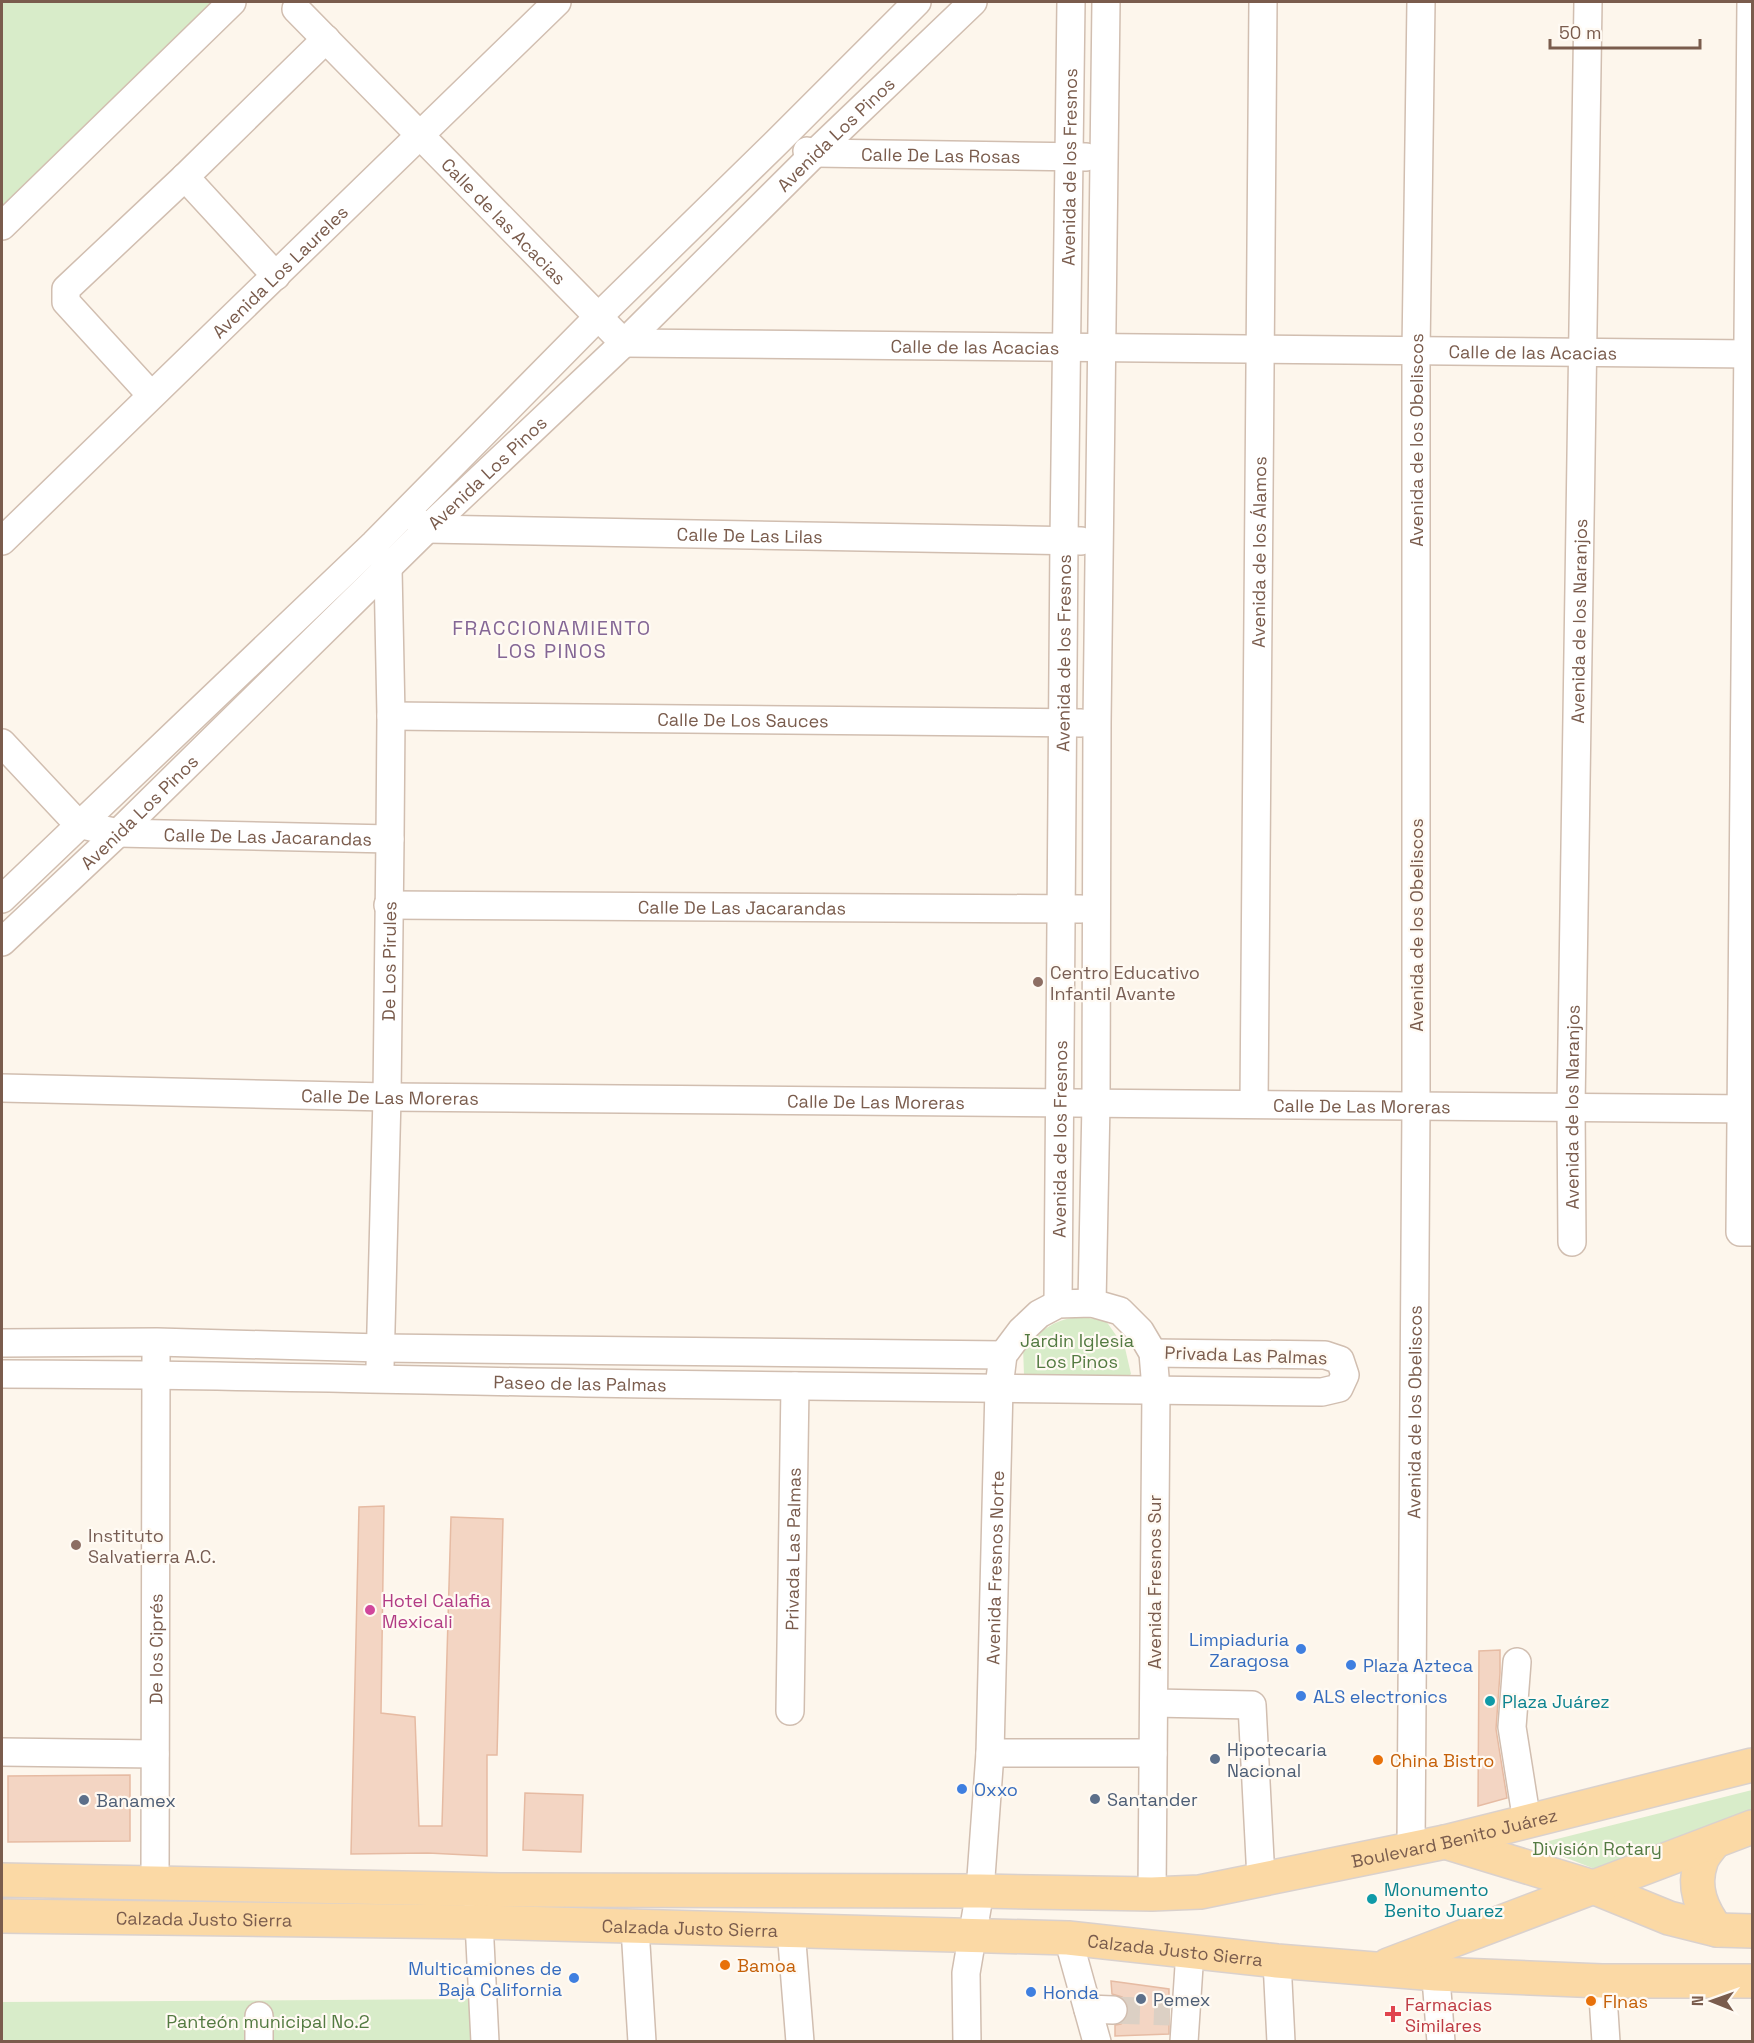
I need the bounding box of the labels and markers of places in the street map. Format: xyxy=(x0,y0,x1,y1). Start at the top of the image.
place label: Centro Educativo Infantil Avante xyxy=(1050,961,1200,1005)
marker: Centro Educativo Infantil Avante xyxy=(1031,975,1045,989)
place label: Instituto Salvatierra A.C. xyxy=(88,1524,216,1568)
marker: Instituto Salvatierra A.C. xyxy=(69,1538,83,1552)
place label: Hotel Calafia Mexicali xyxy=(382,1589,491,1633)
marker: Hotel Calafia Mexicali xyxy=(363,1603,377,1617)
place label: Limpiaduria Zaragosa xyxy=(1189,1628,1289,1672)
marker: Limpiaduria Zaragosa xyxy=(1294,1642,1308,1656)
place label: Plaza Azteca xyxy=(1363,1654,1473,1677)
marker: Plaza Azteca xyxy=(1344,1658,1358,1672)
place label: ALS electronics xyxy=(1313,1685,1448,1708)
marker: ALS electronics xyxy=(1294,1689,1308,1703)
place label: Plaza Juárez xyxy=(1502,1690,1610,1713)
marker: Plaza Juárez xyxy=(1483,1694,1497,1708)
place label: Hipotecaria Nacional xyxy=(1227,1738,1327,1782)
place label: China Bistro xyxy=(1390,1749,1494,1772)
marker: Hipotecaria Nacional xyxy=(1208,1752,1222,1766)
marker: China Bistro xyxy=(1371,1753,1385,1767)
place label: Oxxo xyxy=(974,1778,1018,1801)
marker: Oxxo xyxy=(955,1782,969,1796)
place label: Santander xyxy=(1107,1788,1198,1811)
place label: Banamex xyxy=(96,1789,176,1812)
marker: Santander xyxy=(1088,1792,1102,1806)
marker: Banamex xyxy=(77,1793,91,1807)
place label: Monumento Benito Juarez xyxy=(1384,1878,1503,1922)
marker: Monumento Benito Juarez xyxy=(1365,1892,1379,1906)
place label: Bamoa xyxy=(737,1954,796,1977)
place label: Multicamiones de Baja California xyxy=(408,1957,562,2001)
marker: Bamoa xyxy=(718,1958,732,1972)
marker: Multicamiones de Baja California xyxy=(567,1971,581,1985)
place label: Honda xyxy=(1043,1981,1099,2004)
marker: Honda xyxy=(1024,1985,1038,1999)
place label: Pemex xyxy=(1153,1988,1210,2011)
place label: FInas xyxy=(1603,1990,1648,2013)
marker: Pemex xyxy=(1134,1992,1148,2006)
place label: Farmacias Similares xyxy=(1405,1993,1492,2037)
marker: FInas xyxy=(1584,1994,1598,2008)
marker: Farmacias Similares xyxy=(1386,2007,1400,2021)

